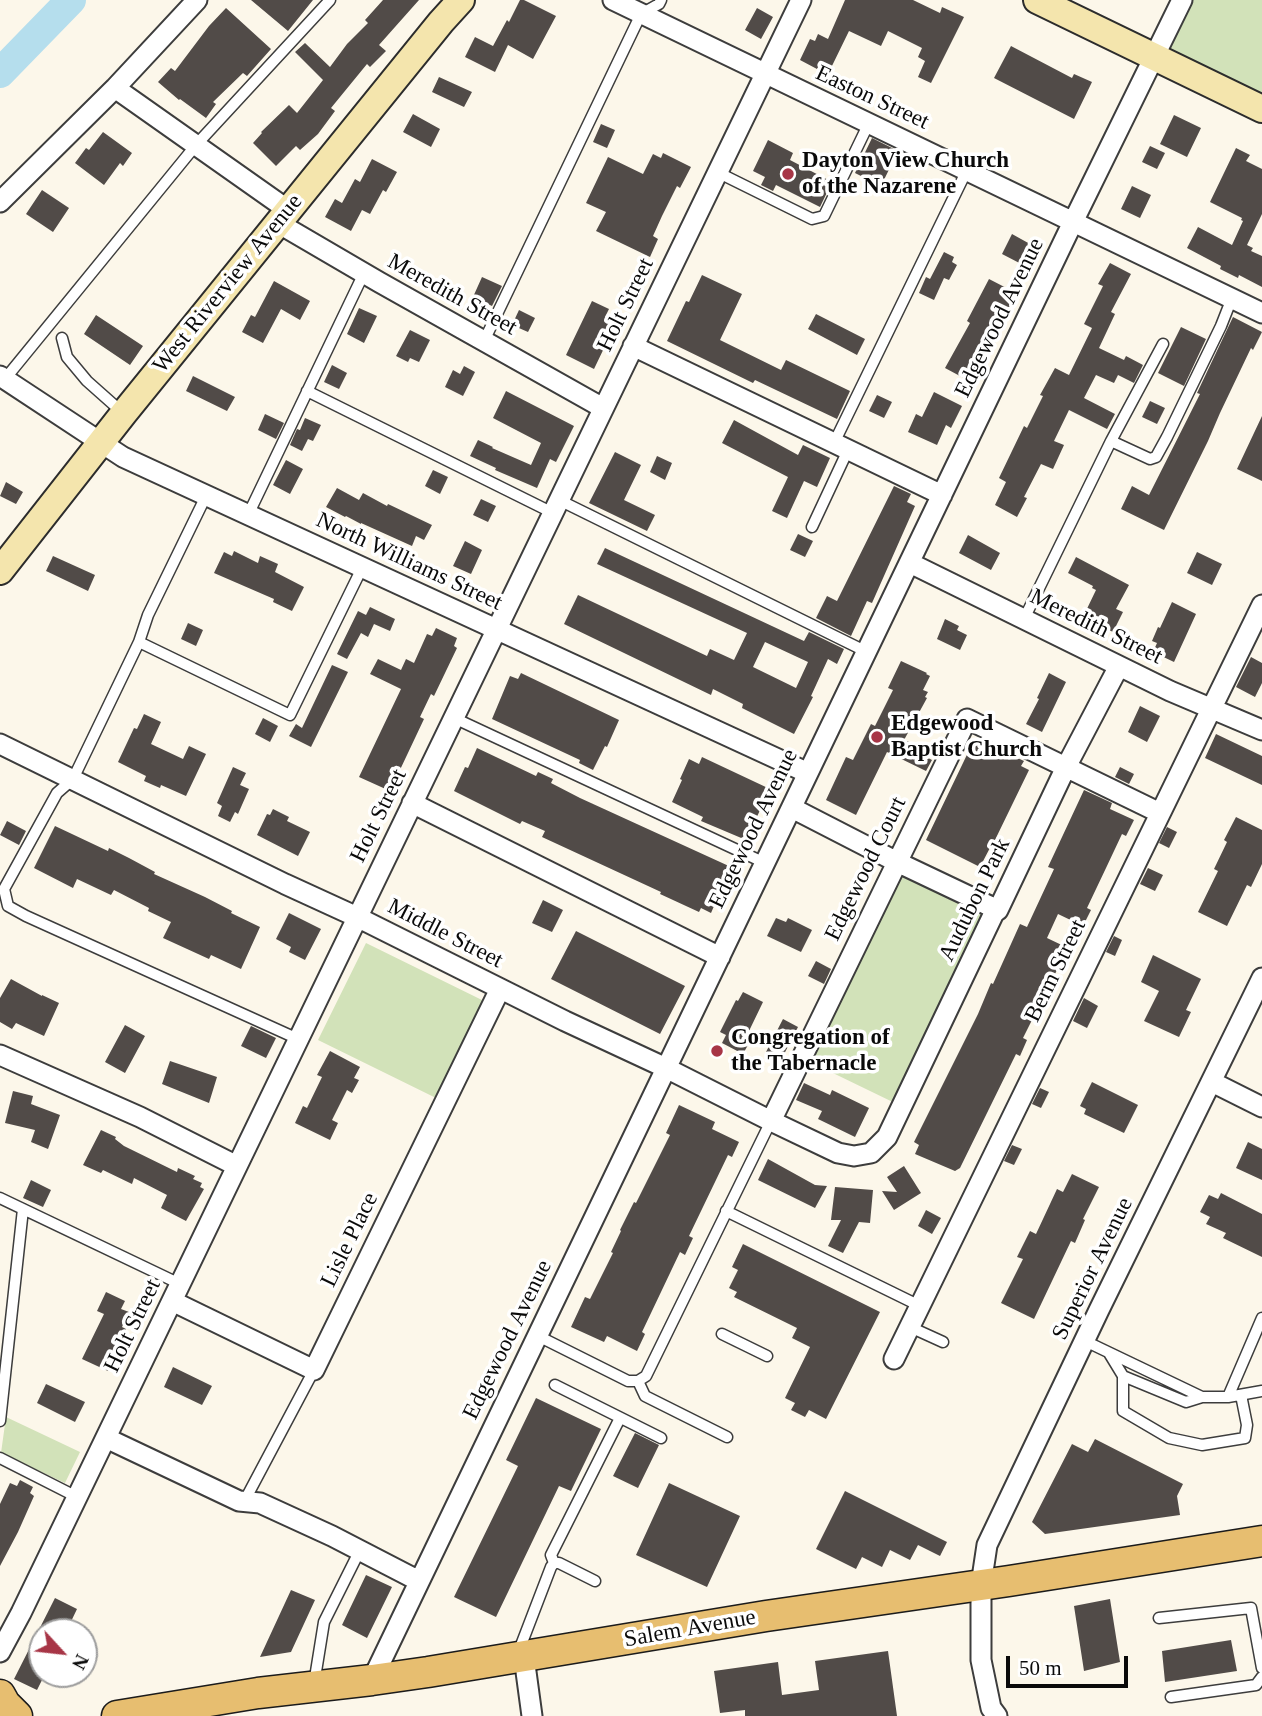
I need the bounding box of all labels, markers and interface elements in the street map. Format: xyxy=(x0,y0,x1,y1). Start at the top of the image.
street label: Easton Street xyxy=(811,60,933,136)
place label: Dayton View Church of the Nazarene xyxy=(802,147,1009,201)
marker: Dayton View Church of the Nazarene xyxy=(780,166,796,182)
street label: West Riverview Avenue xyxy=(147,189,309,379)
street label: Edgewood Avenue xyxy=(949,234,1051,402)
street label: Meredith Street xyxy=(382,248,522,342)
street label: Holt Street xyxy=(592,254,660,356)
street label: North Williams Street xyxy=(312,507,506,617)
street label: Meredith Street xyxy=(1025,583,1167,671)
place label: Edgewood Baptist Church xyxy=(891,710,1042,764)
marker: Edgewood Baptist Church xyxy=(869,729,885,745)
street label: Edgewood Avenue xyxy=(703,745,805,913)
street label: Holt Street xyxy=(345,765,413,867)
street label: Edgewood Court xyxy=(819,793,913,945)
street label: Audubon Park xyxy=(933,834,1017,966)
street label: Middle Street xyxy=(383,893,507,975)
street label: Berm Street xyxy=(1019,915,1093,1027)
place label: Congregation of the Tabernacle xyxy=(731,1024,890,1078)
marker: Congregation of the Tabernacle xyxy=(709,1043,725,1059)
street label: Lisle Place xyxy=(315,1188,385,1292)
street label: Superior Avenue xyxy=(1047,1193,1139,1345)
street label: Edgewood Avenue xyxy=(457,1256,559,1424)
street label: Holt Street xyxy=(99,1275,167,1377)
street label: Salem Avenue xyxy=(622,1604,758,1654)
north arrow xyxy=(28,1618,98,1688)
scale bar xyxy=(1010,1642,1132,1686)
text: N xyxy=(68,1651,93,1673)
text: 50 m xyxy=(1019,1656,1062,1680)

